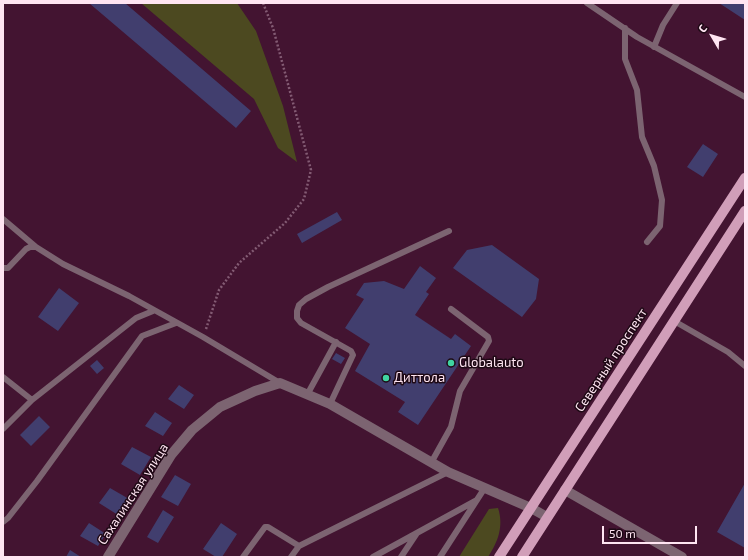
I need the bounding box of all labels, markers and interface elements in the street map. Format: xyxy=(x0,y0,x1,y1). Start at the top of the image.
north arrow xyxy=(692,16,732,56)
text: С xyxy=(695,22,709,35)
street label: Северный проспект xyxy=(572,305,650,415)
place label: Globalauto xyxy=(459,355,524,371)
marker: Globalauto xyxy=(446,358,456,368)
place label: Диттола xyxy=(394,370,445,386)
marker: Диттола xyxy=(381,373,391,383)
street label: Сахалинская улица xyxy=(94,440,172,548)
scale bar xyxy=(604,518,699,544)
text: 50 m xyxy=(609,526,636,540)

